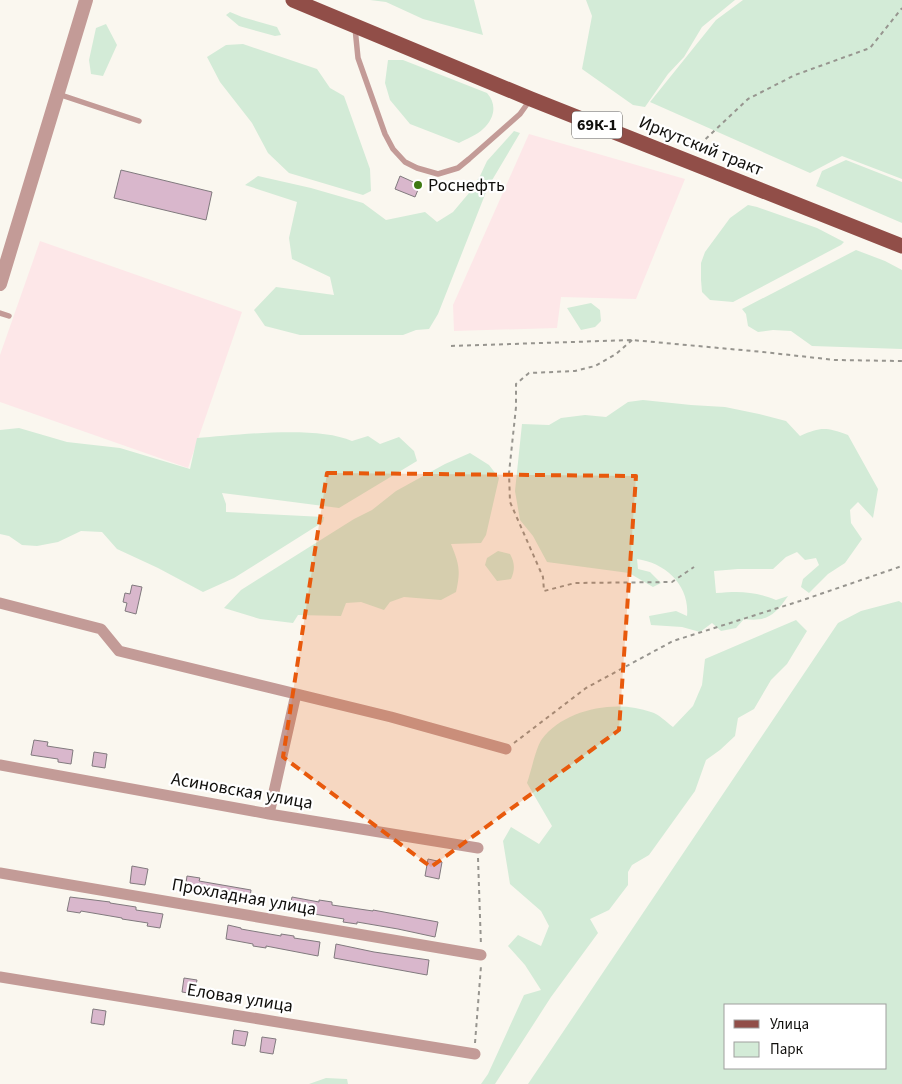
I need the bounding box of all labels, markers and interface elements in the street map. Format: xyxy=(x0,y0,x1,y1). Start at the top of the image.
street label: Иркутский тракт xyxy=(635,110,767,182)
road number: 69К-1 xyxy=(572,112,622,138)
place label: Роснефть xyxy=(428,173,505,198)
marker: Роснефть xyxy=(412,179,424,191)
street label: Асиновская улица xyxy=(169,766,315,816)
street label: Прохладная улица xyxy=(170,872,318,922)
street label: Еловая улица xyxy=(185,977,295,1019)
legend xyxy=(724,1004,887,1069)
text: Улица xyxy=(770,1014,809,1035)
text: Парк xyxy=(770,1039,804,1060)

